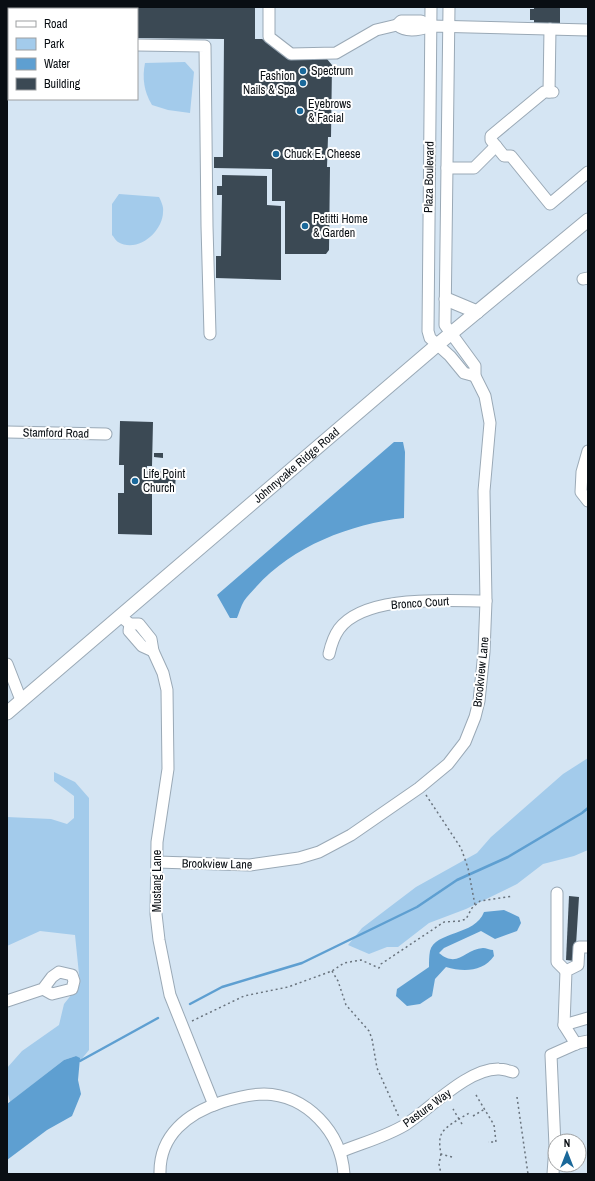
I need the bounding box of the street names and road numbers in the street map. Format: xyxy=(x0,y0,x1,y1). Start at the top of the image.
street label: Plaza Boulevard xyxy=(420,141,438,213)
street label: Stamford Road xyxy=(23,424,89,442)
street label: Johnnycake Ridge Road xyxy=(250,424,343,506)
street label: Bronco Court xyxy=(391,593,450,613)
street label: Brookview Lane xyxy=(469,636,493,708)
street label: Mustang Lane xyxy=(149,850,165,912)
street label: Brookview Lane xyxy=(182,855,252,873)
street label: Pasture Way xyxy=(400,1085,454,1131)

